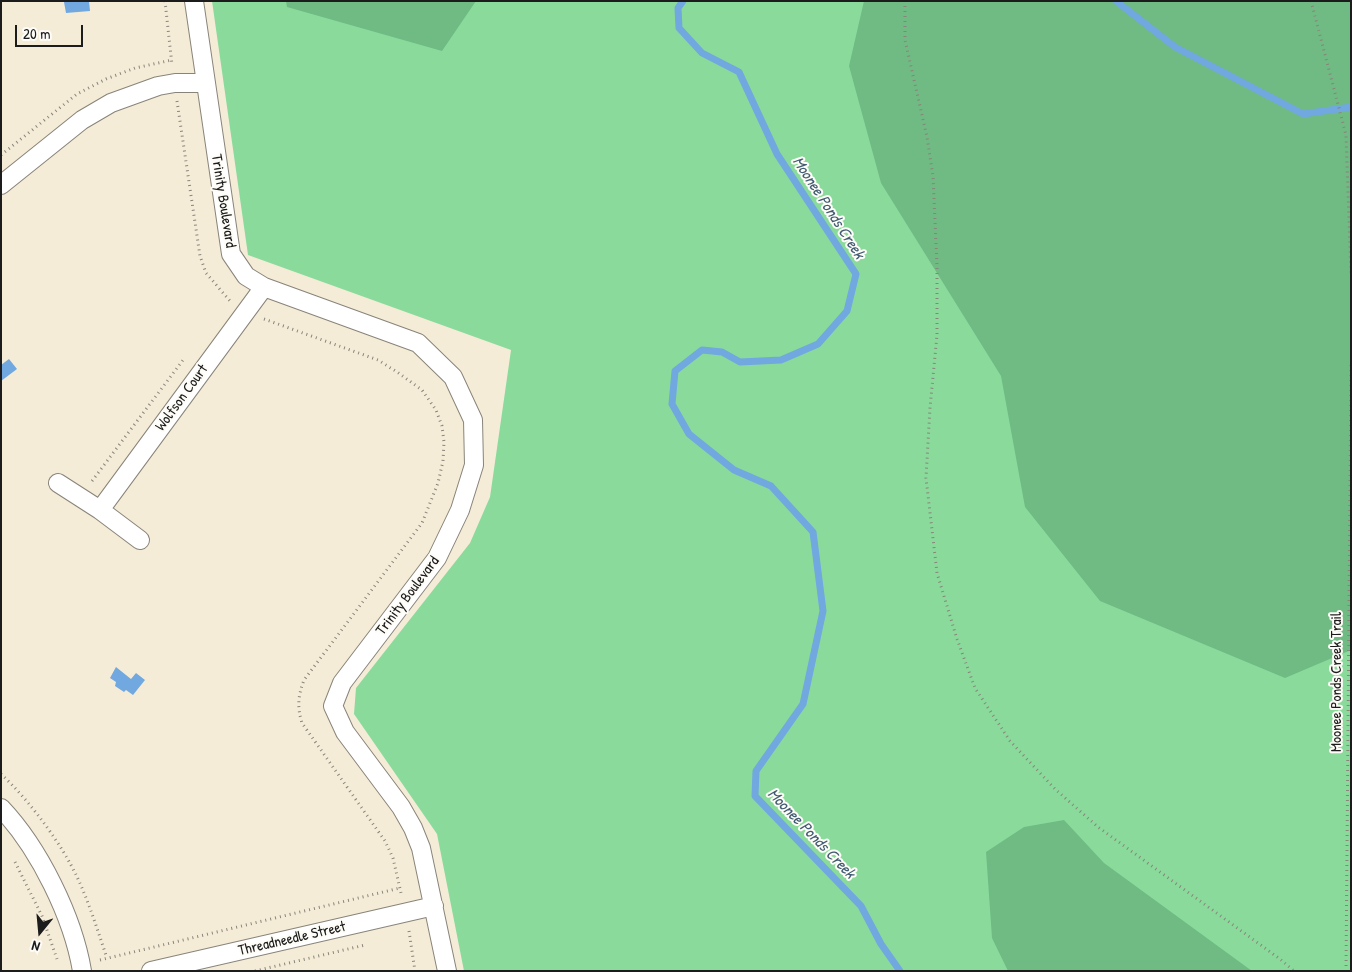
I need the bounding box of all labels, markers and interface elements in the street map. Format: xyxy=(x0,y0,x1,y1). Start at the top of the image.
scale bar xyxy=(18,15,85,47)
text: 20 m xyxy=(23,23,50,44)
street label: Trinity Boulevard xyxy=(207,153,239,249)
water label: Moonee Ponds Creek xyxy=(788,153,868,263)
street label: Wolfson Court xyxy=(152,361,212,435)
street label: Trinity Boulevard xyxy=(372,553,444,639)
street label: Moonee Ponds Creek Trail xyxy=(1328,612,1346,752)
water label: Moonee Ponds Creek xyxy=(763,785,859,883)
north arrow xyxy=(15,907,65,957)
street label: Threadneedle Street xyxy=(237,918,347,960)
text: N xyxy=(29,937,42,957)

